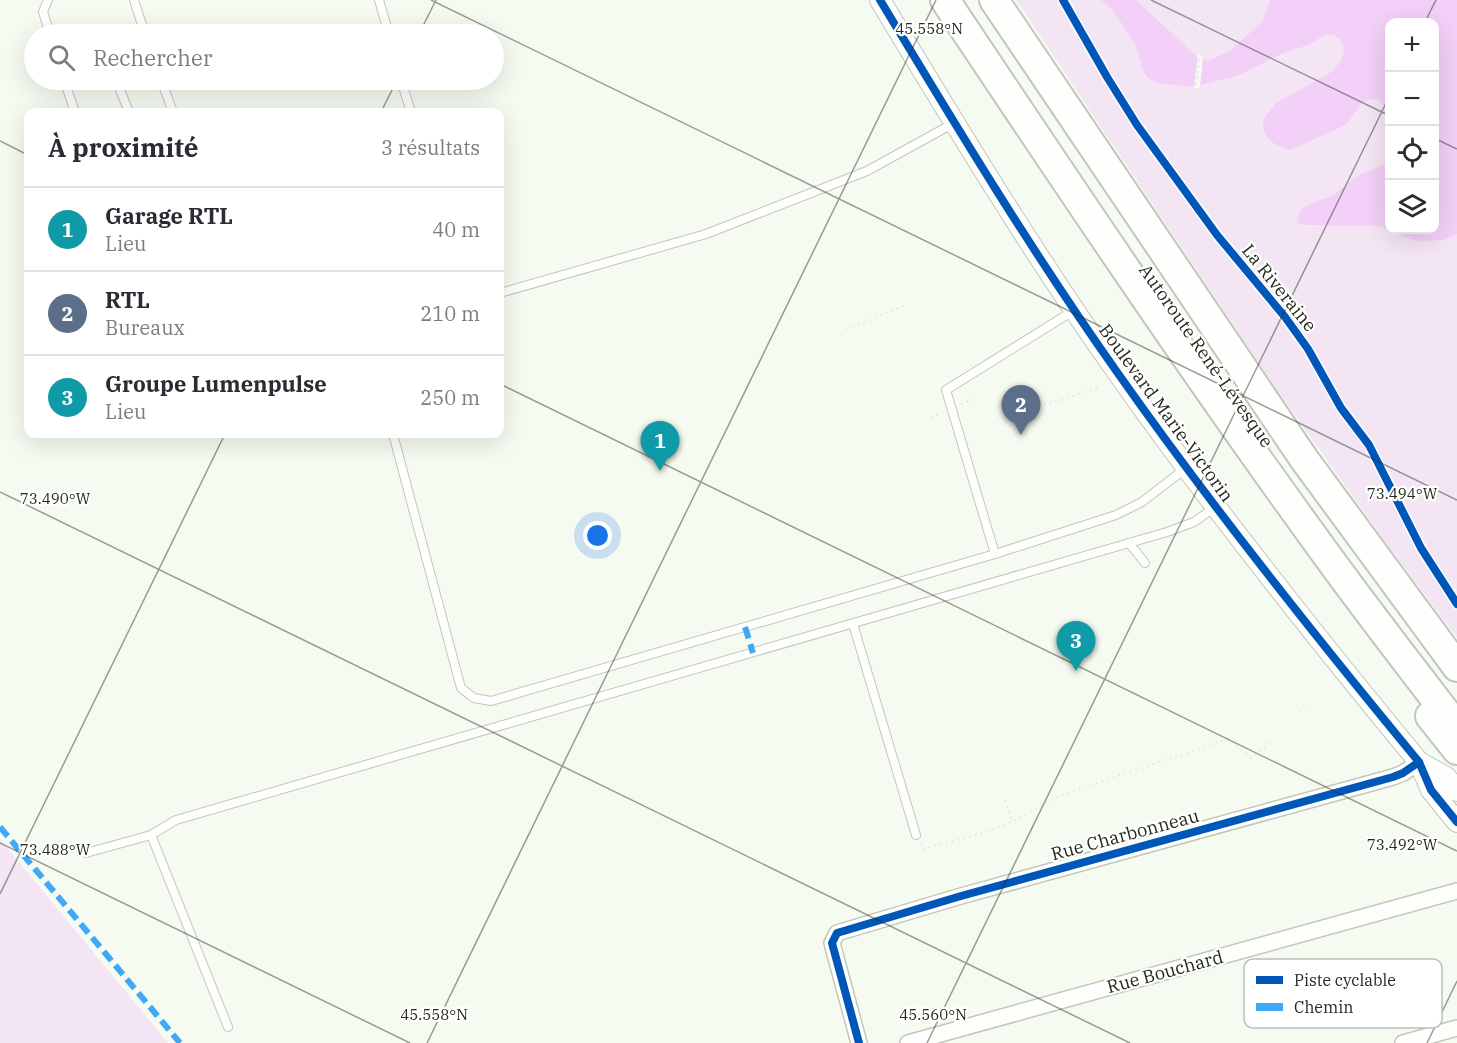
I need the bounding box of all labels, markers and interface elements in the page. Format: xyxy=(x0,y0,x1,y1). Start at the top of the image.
map controls xyxy=(1385,18,1439,234)
button: + xyxy=(1385,18,1439,72)
text: 45.558°N xyxy=(895,19,963,38)
search box xyxy=(24,24,504,90)
icon: search xyxy=(45,41,78,74)
text: Rechercher xyxy=(93,43,212,72)
button: − xyxy=(1385,72,1439,126)
button: locate xyxy=(1385,126,1439,180)
text: À proximité xyxy=(48,130,199,164)
text: 3 résultats xyxy=(381,134,480,161)
button: layers xyxy=(1385,180,1439,234)
text: Garage RTL xyxy=(105,201,233,230)
text: 1 xyxy=(62,216,74,243)
text: 40 m xyxy=(432,216,480,243)
text: Lieu xyxy=(105,230,146,257)
street label: La Riveraine xyxy=(1237,239,1322,336)
street label: Autoroute René-Lévesque xyxy=(1134,260,1279,452)
text: RTL xyxy=(105,285,150,314)
text: 2 xyxy=(62,300,74,327)
text: 210 m xyxy=(420,300,480,327)
text: Bureaux xyxy=(105,314,185,341)
street label: Boulevard Marie-Victorin xyxy=(1094,319,1239,506)
text: Groupe Lumenpulse xyxy=(105,369,327,398)
text: 3 xyxy=(62,384,74,411)
text: 250 m xyxy=(420,384,480,411)
pin: 2 xyxy=(1002,386,1040,435)
text: Lieu xyxy=(105,398,146,425)
pin: 1 xyxy=(640,422,680,471)
text: 73.494°W xyxy=(1367,484,1438,503)
text: 73.490°W xyxy=(20,489,91,508)
your location xyxy=(583,521,612,550)
pin: 3 xyxy=(1056,622,1096,671)
street label: Rue Charbonneau xyxy=(1048,804,1201,865)
text: 73.492°W xyxy=(1367,835,1438,854)
text: 73.488°W xyxy=(20,840,91,859)
street label: Rue Bouchard xyxy=(1104,945,1226,998)
legend xyxy=(1244,959,1442,1028)
text: Piste cyclable xyxy=(1294,970,1396,990)
text: Chemin xyxy=(1294,997,1353,1017)
text: 45.558°N xyxy=(400,1005,468,1024)
text: 45.560°N xyxy=(899,1005,967,1024)

